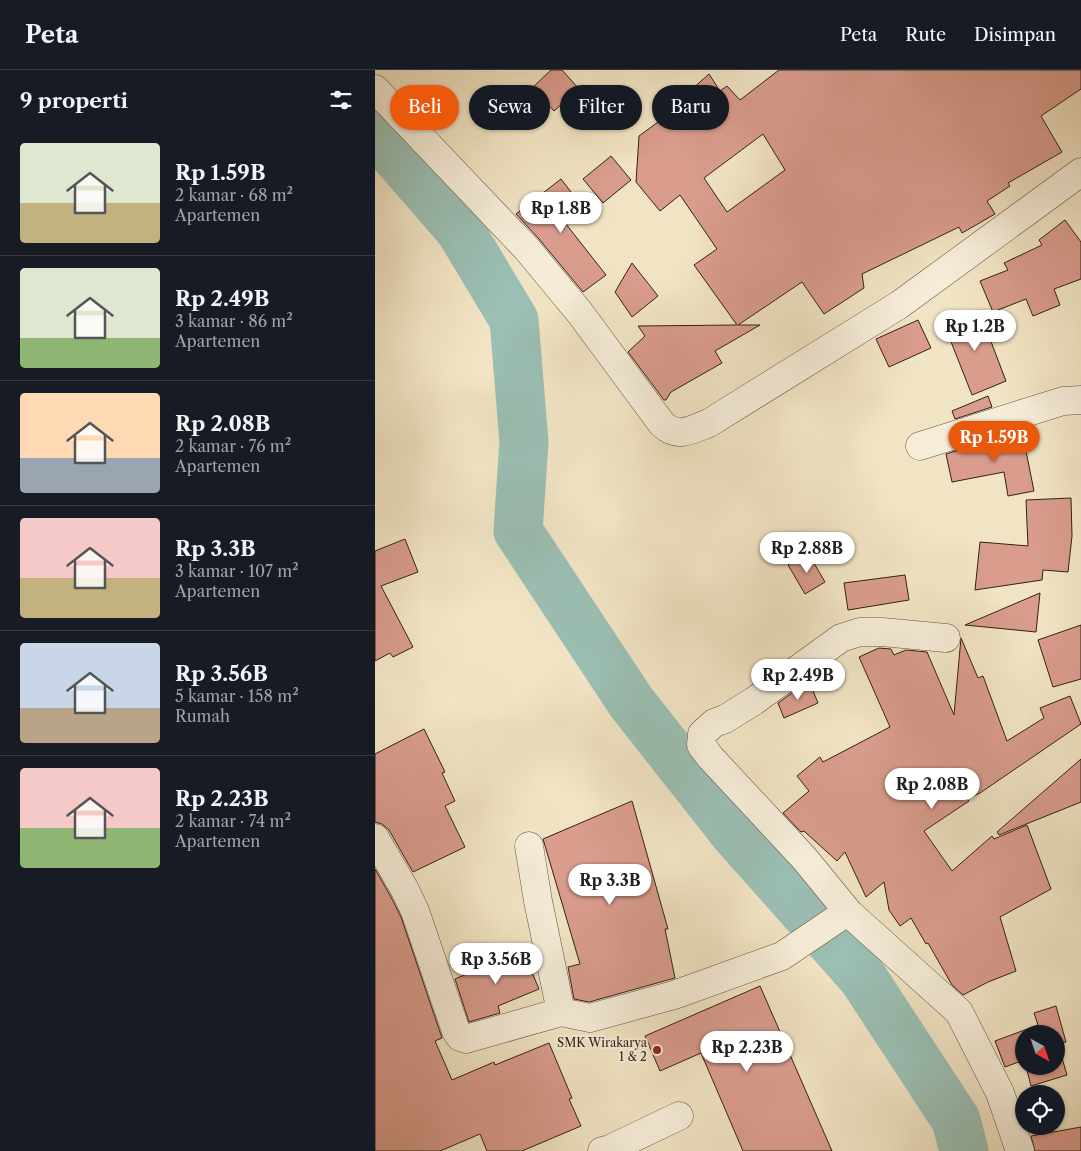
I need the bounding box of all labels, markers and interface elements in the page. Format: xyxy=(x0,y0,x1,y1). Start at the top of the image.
text: Peta xyxy=(25,20,79,49)
text: Peta xyxy=(840,24,877,46)
text: Rute xyxy=(905,24,946,46)
text: Disimpan xyxy=(974,24,1056,46)
chip: Beli xyxy=(390,85,459,130)
chip: Sewa xyxy=(469,85,550,130)
chip: Filter xyxy=(560,85,642,130)
chip: Baru xyxy=(652,85,729,130)
icon: filters xyxy=(327,86,355,114)
text: 9 properti xyxy=(20,88,128,113)
text: Rp 1.59B xyxy=(175,160,266,185)
icon: home xyxy=(60,163,120,223)
text: 2 kamar · 68 m² xyxy=(175,185,293,205)
pin: Rp 1.8B xyxy=(515,191,607,234)
text: Rp 1.8B xyxy=(531,198,591,218)
text: Apartemen xyxy=(175,205,260,225)
text: Rp 2.49B xyxy=(175,286,269,311)
icon: home xyxy=(60,288,120,348)
pin: Rp 1.2B xyxy=(929,310,1021,352)
text: 3 kamar · 86 m² xyxy=(175,311,293,331)
text: Rp 1.2B xyxy=(945,316,1005,336)
text: Apartemen xyxy=(175,331,260,351)
text: Rp 2.08B xyxy=(175,411,270,436)
icon: home xyxy=(60,413,120,473)
pin: Rp 1.59B xyxy=(942,420,1046,463)
text: Rp 1.59B xyxy=(960,427,1028,447)
text: 2 kamar · 76 m² xyxy=(175,436,291,456)
text: Apartemen xyxy=(175,456,260,476)
pin: Rp 2.88B xyxy=(755,532,859,574)
text: Rp 3.3B xyxy=(175,536,256,561)
icon: home xyxy=(60,538,120,598)
text: Rp 2.88B xyxy=(771,538,843,558)
text: 3 kamar · 107 m² xyxy=(175,561,299,581)
text: Apartemen xyxy=(175,581,260,601)
pin: Rp 2.49B xyxy=(746,658,850,701)
text: Rp 3.56B xyxy=(175,661,268,686)
icon: home xyxy=(60,663,120,723)
text: Rp 2.49B xyxy=(762,665,834,685)
text: 5 kamar · 158 m² xyxy=(175,686,299,706)
text: Rumah xyxy=(175,706,230,726)
pin: Rp 2.08B xyxy=(880,768,984,810)
text: Rp 2.08B xyxy=(896,774,968,794)
text: Rp 2.23B xyxy=(175,786,269,811)
icon: home xyxy=(60,788,120,848)
text: 2 kamar · 74 m² xyxy=(175,811,291,831)
text: Apartemen xyxy=(175,831,260,851)
pin: Rp 3.3B xyxy=(564,864,656,906)
text: Rp 3.3B xyxy=(579,870,641,890)
pin: Rp 3.56B xyxy=(444,942,548,985)
text: Rp 3.56B xyxy=(461,949,531,969)
north arrow xyxy=(1015,1025,1065,1075)
map controls xyxy=(1015,1025,1065,1135)
pin: Rp 2.23B xyxy=(695,1030,799,1073)
place label: SMK Wirakarya 1 & 2 xyxy=(557,1035,648,1064)
text: Rp 2.23B xyxy=(711,1037,783,1057)
marker: SMK Wirakarya 1 & 2 xyxy=(651,1044,663,1056)
button: locate xyxy=(1015,1085,1065,1135)

